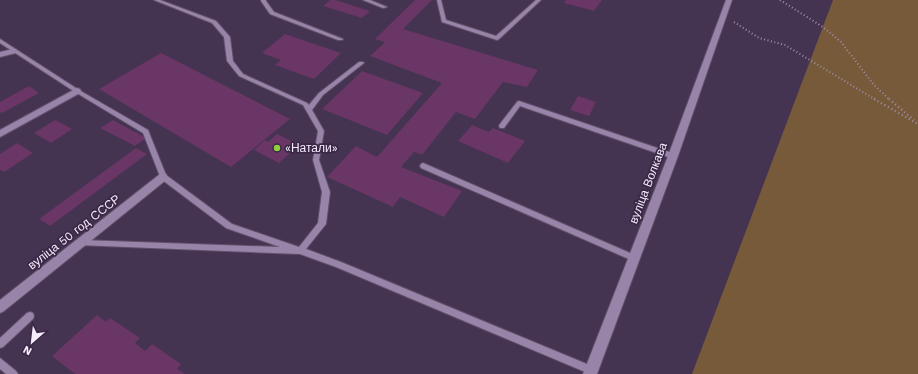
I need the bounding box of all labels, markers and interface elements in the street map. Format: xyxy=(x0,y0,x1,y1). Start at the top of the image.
street label: вуліца Волкава xyxy=(626,140,670,226)
place label: «Натали» xyxy=(285,141,338,155)
marker: «Натали» xyxy=(272,143,282,153)
street label: вуліца 50 год СССР xyxy=(25,192,123,272)
north arrow xyxy=(12,322,52,362)
text: N xyxy=(21,343,34,358)

